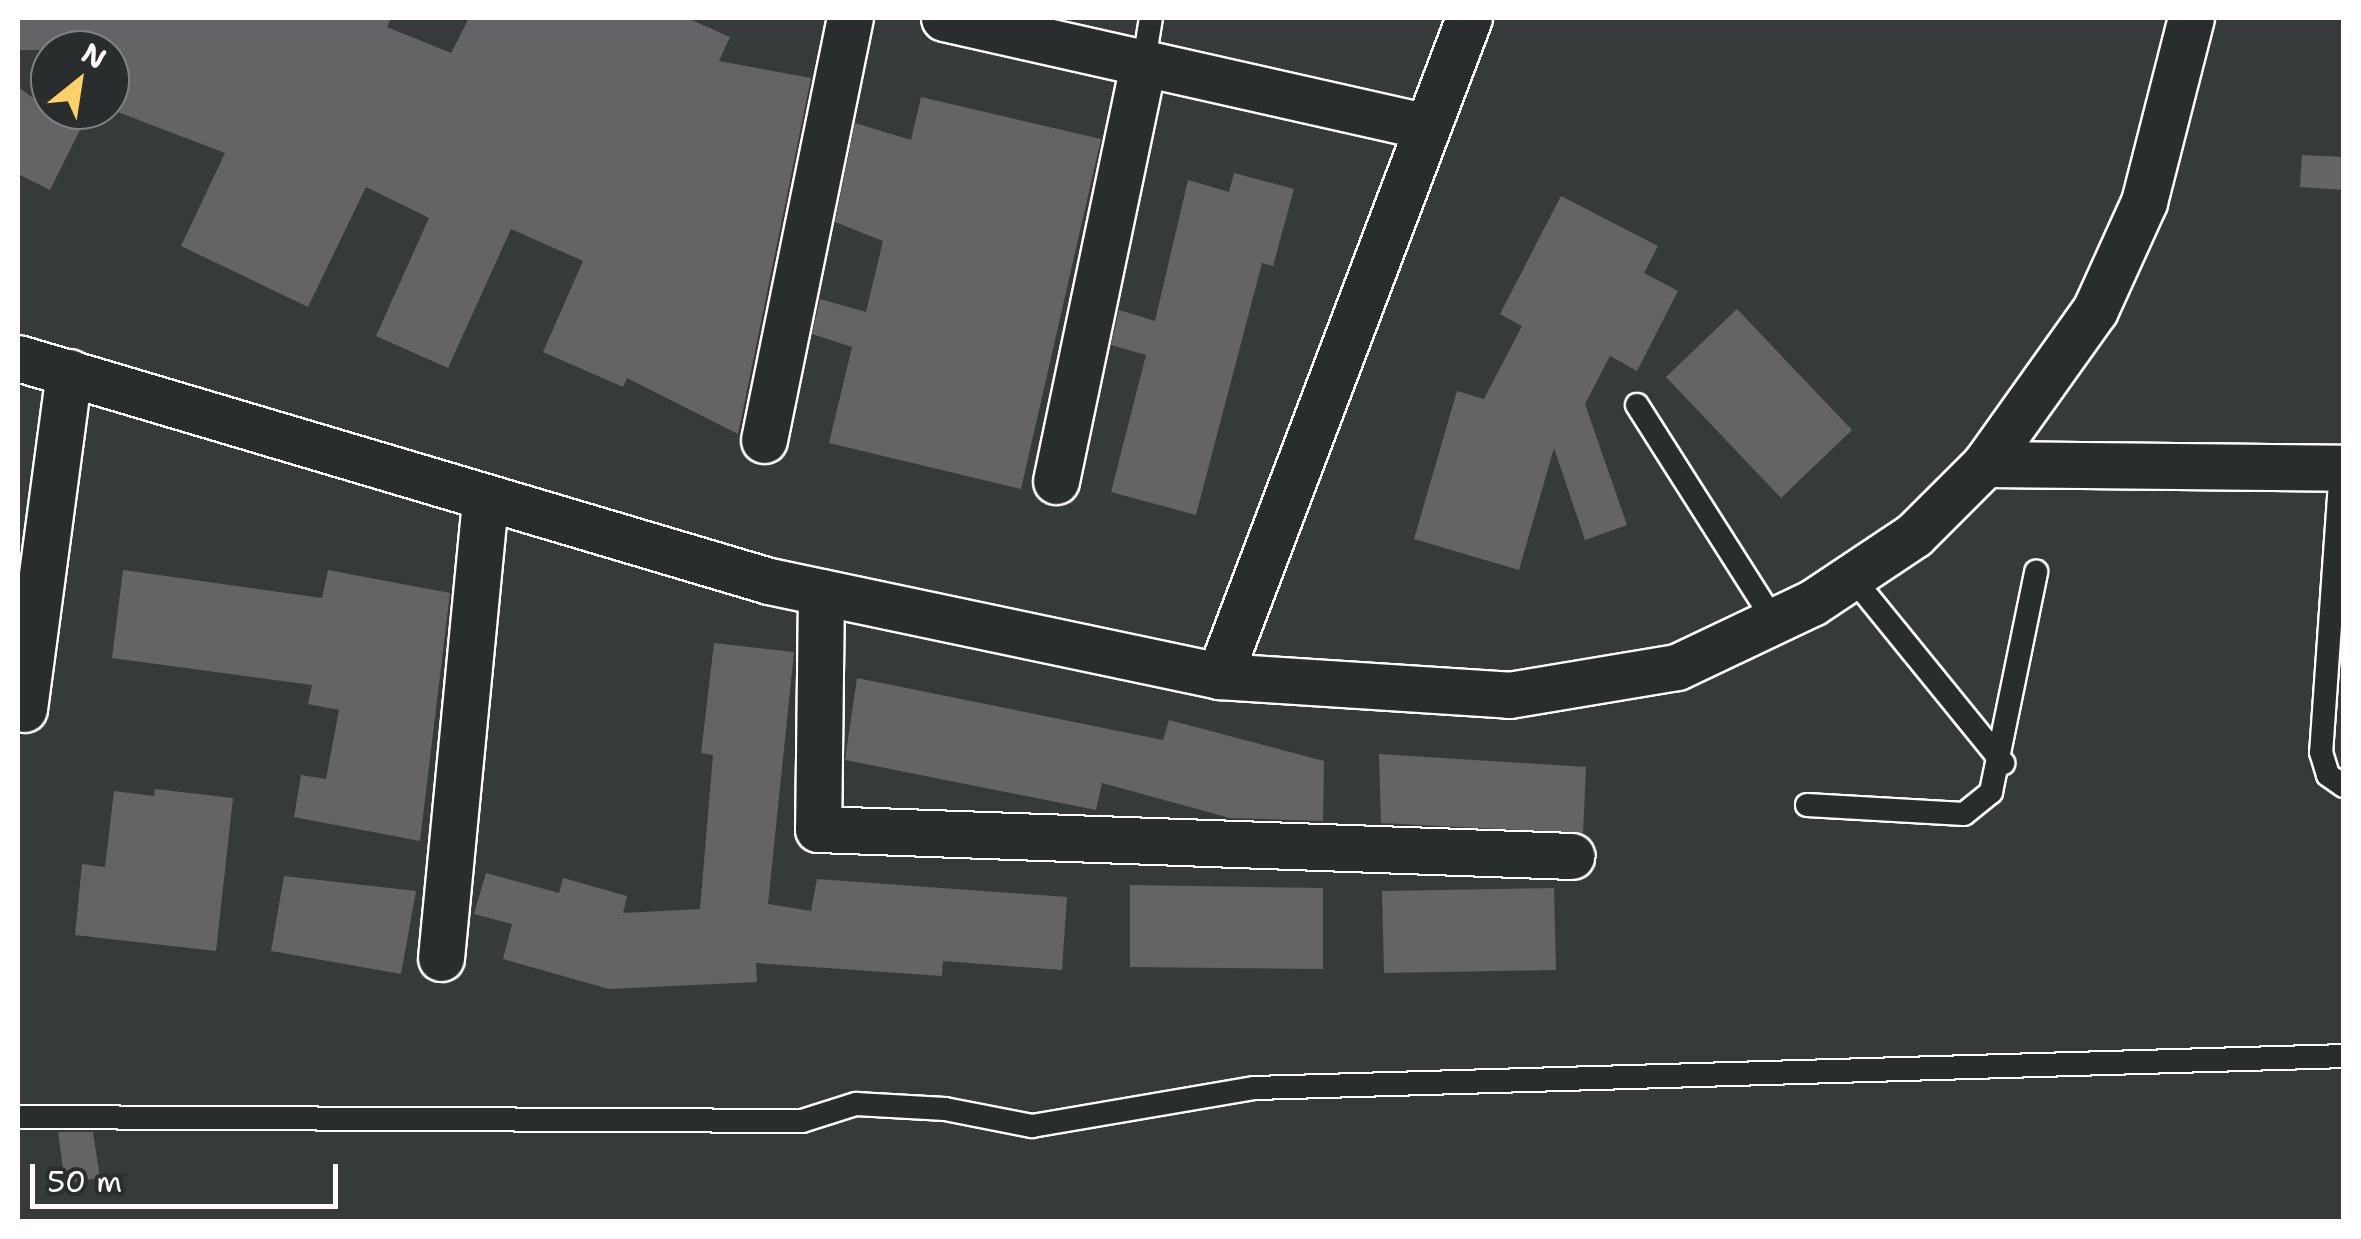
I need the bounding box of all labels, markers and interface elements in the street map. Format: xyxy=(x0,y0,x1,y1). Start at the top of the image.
north arrow xyxy=(30,30,130,130)
text: N xyxy=(75,34,113,78)
scale bar xyxy=(35,1144,342,1206)
text: 50 m xyxy=(47,1161,122,1202)

